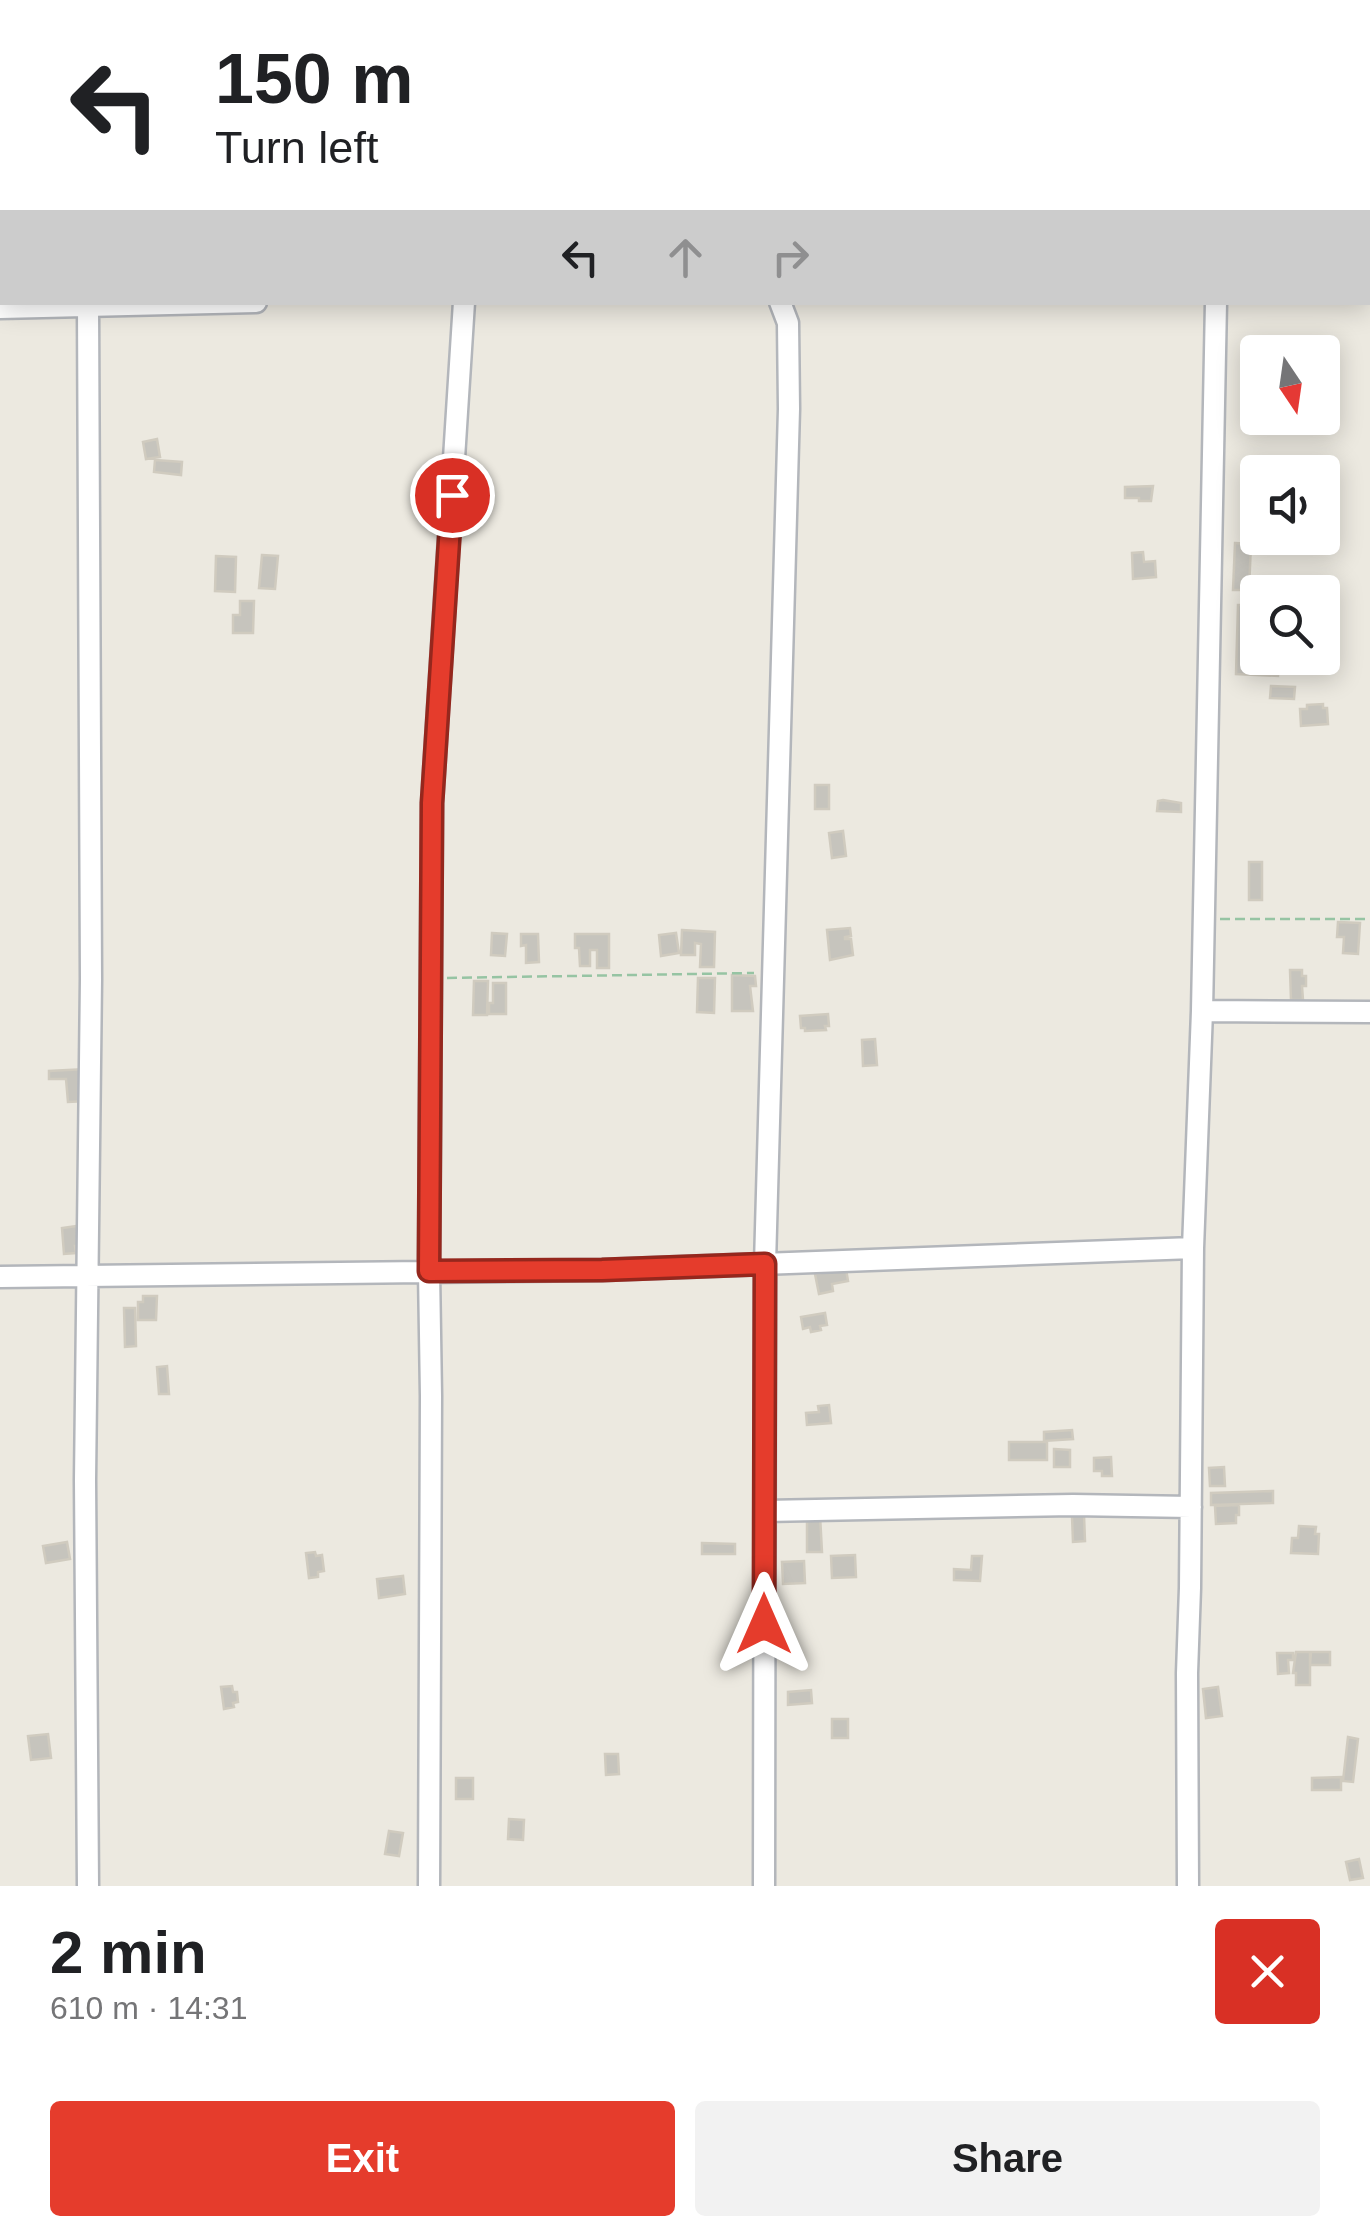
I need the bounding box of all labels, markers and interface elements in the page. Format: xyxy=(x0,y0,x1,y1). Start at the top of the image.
icon: left xyxy=(50,40,180,170)
text: 150 m xyxy=(215,40,413,118)
text: Turn left xyxy=(215,122,378,173)
icon: left xyxy=(553,230,608,285)
icon: ahead xyxy=(658,230,713,285)
icon: right xyxy=(763,230,818,285)
north arrow xyxy=(1240,335,1340,435)
map controls xyxy=(1240,335,1340,675)
pin xyxy=(410,453,495,538)
button: sound xyxy=(1240,455,1340,555)
icon: arrive xyxy=(425,468,480,523)
button: search xyxy=(1240,575,1340,675)
position arrow xyxy=(712,1572,816,1676)
text: 2 min xyxy=(50,1919,207,1986)
button: close xyxy=(1215,1919,1320,2024)
text: 610 m · 14:31 xyxy=(50,1990,247,2026)
button: Exit xyxy=(50,2101,675,2216)
button: Share xyxy=(695,2101,1320,2216)

